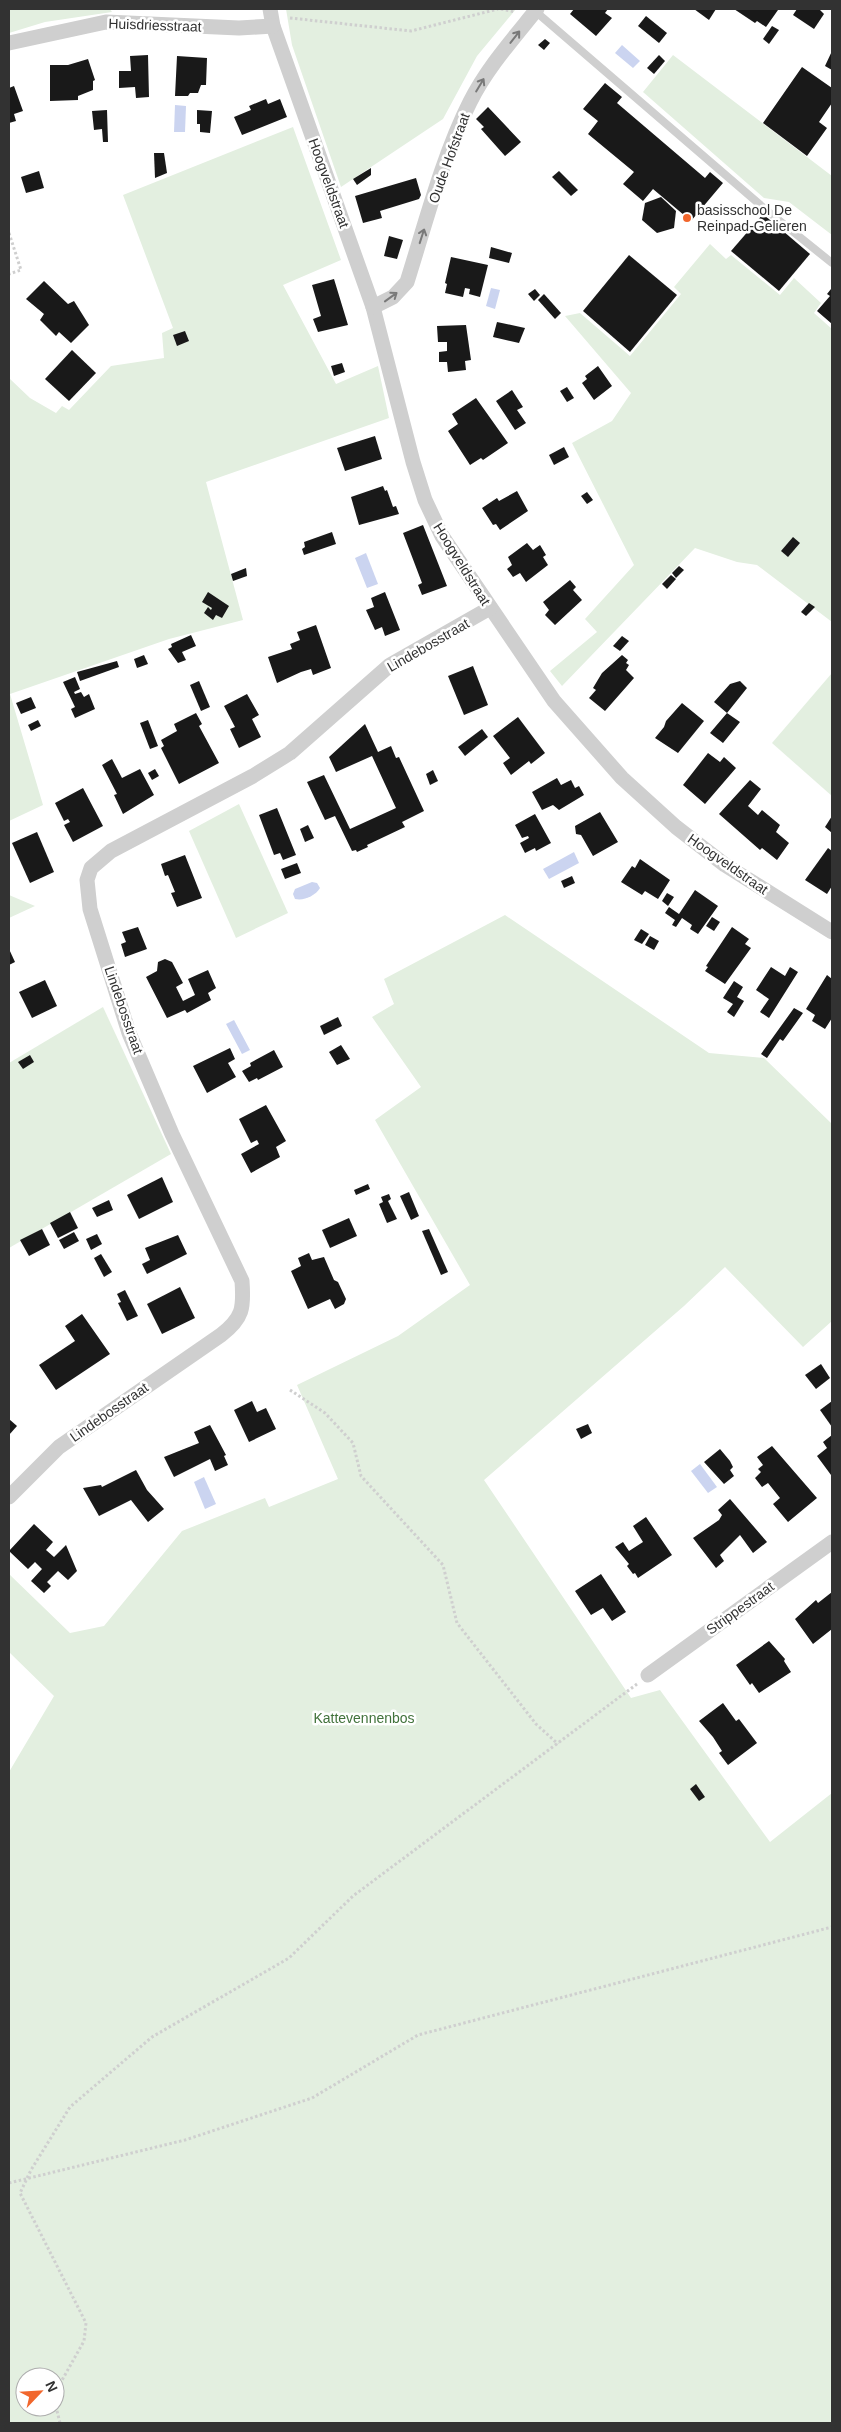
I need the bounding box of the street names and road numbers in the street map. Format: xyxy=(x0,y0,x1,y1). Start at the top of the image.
street label: Huisdriesstraat xyxy=(108,15,202,35)
street label: Oude Hofstraat xyxy=(425,111,473,205)
street label: Hoogveldstraat xyxy=(305,136,353,230)
street label: Hoogveldstraat xyxy=(430,520,494,608)
street label: Lindebosstraat xyxy=(384,615,472,675)
street label: Hoogveldstraat xyxy=(685,830,771,898)
street label: Lindebosstraat xyxy=(101,964,147,1056)
street label: Lindebosstraat xyxy=(67,1379,151,1445)
street label: Strippestraat xyxy=(703,1578,777,1638)

